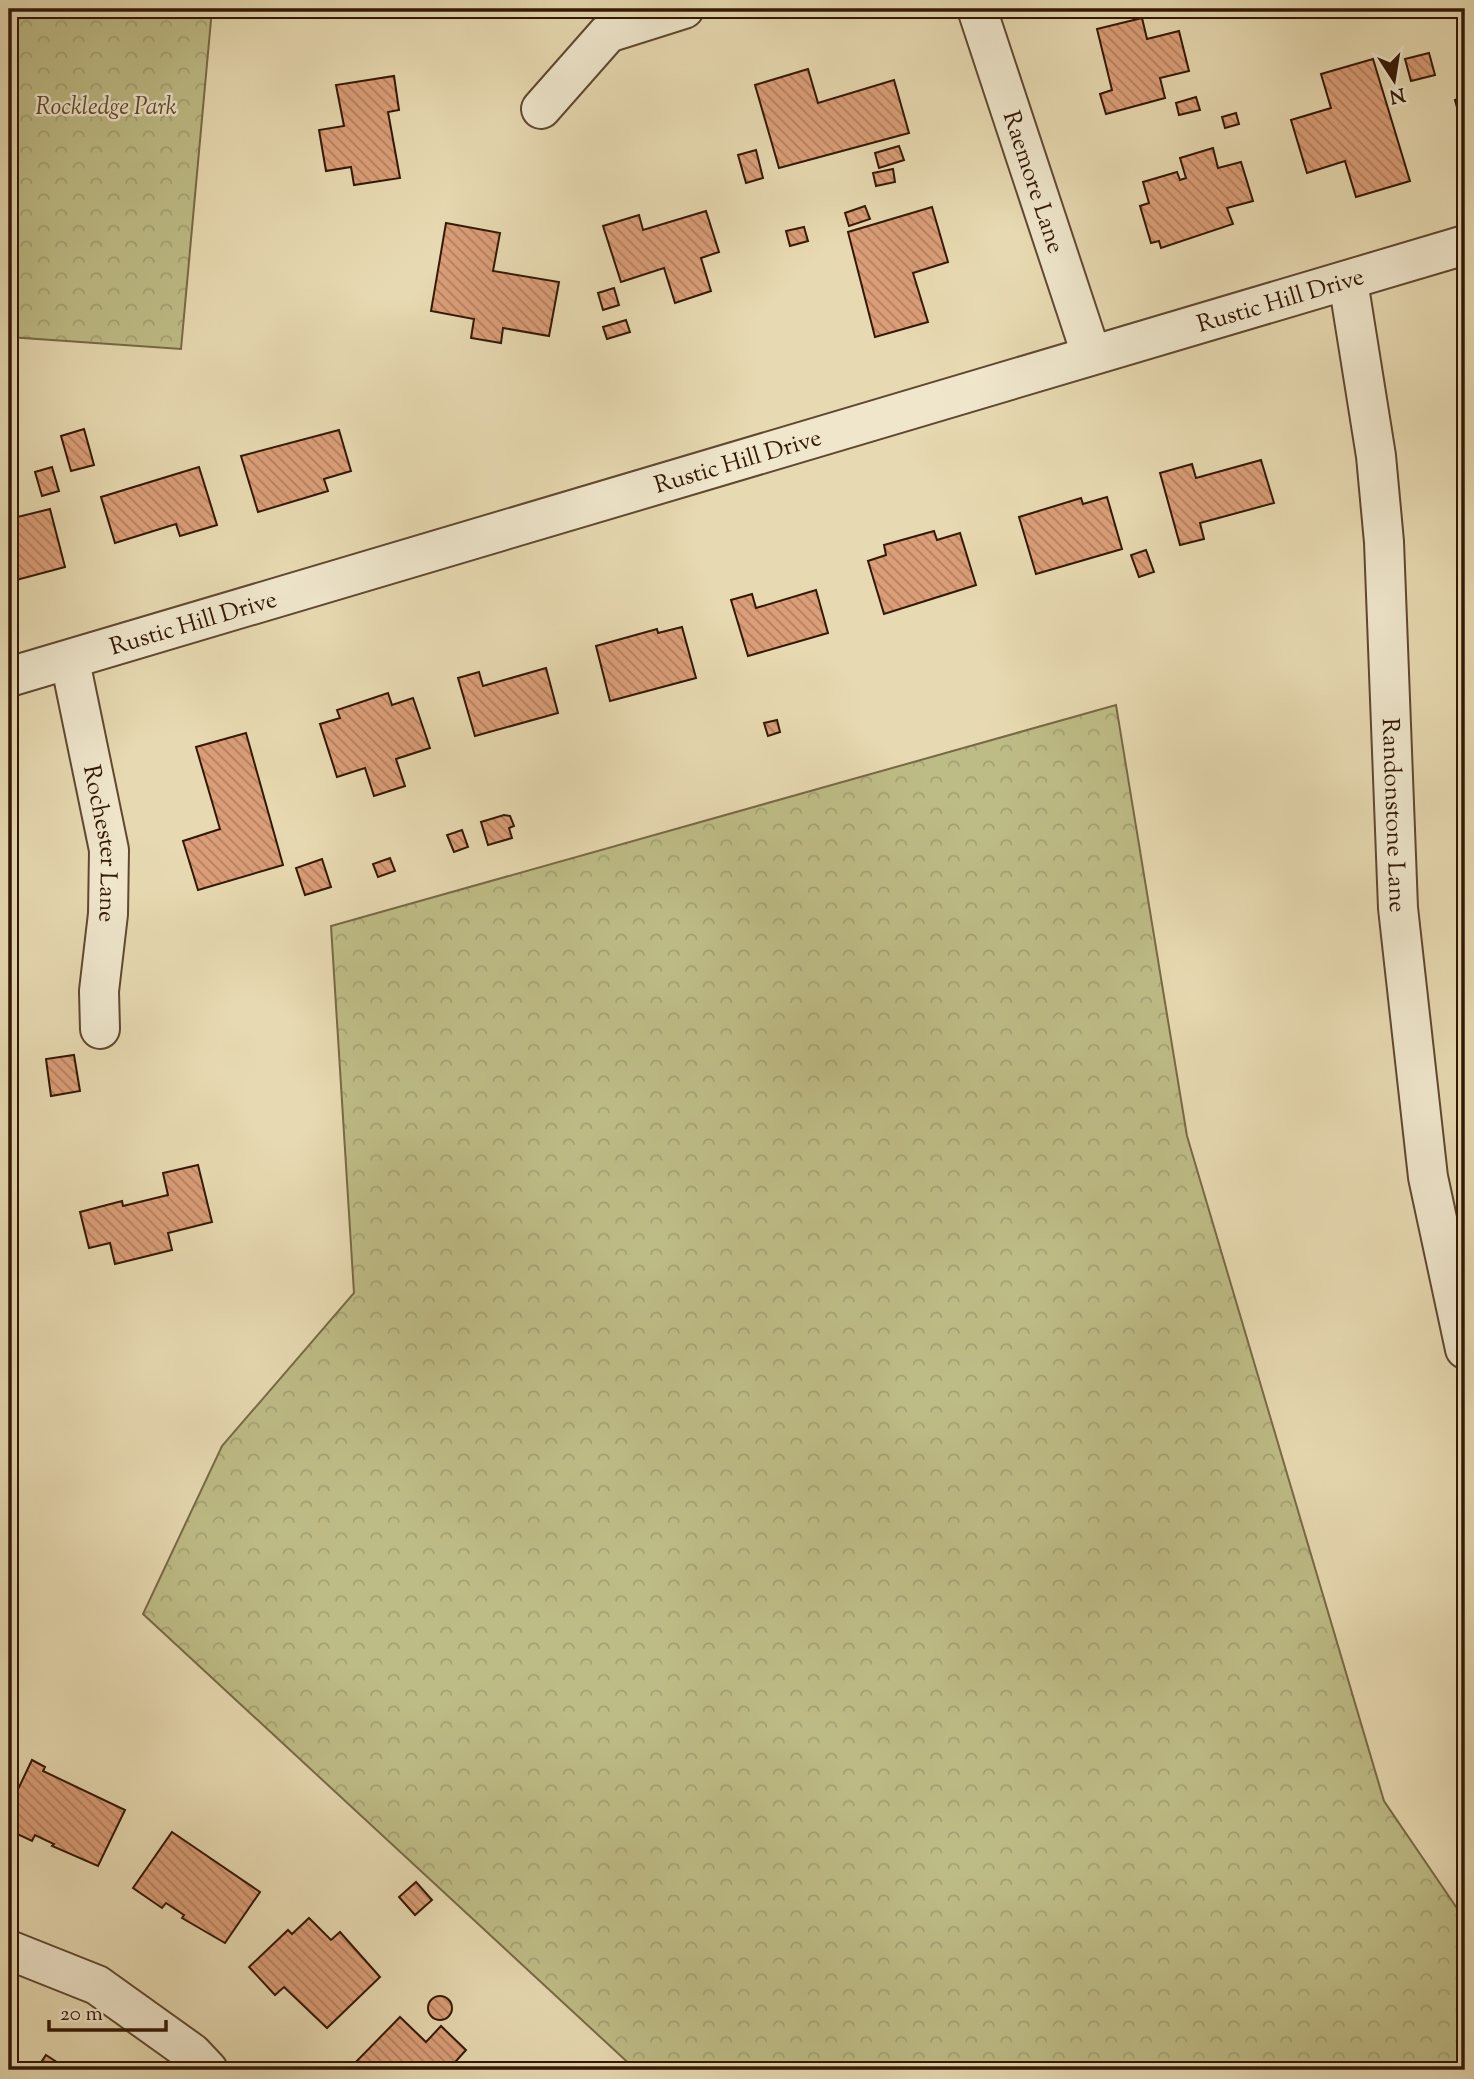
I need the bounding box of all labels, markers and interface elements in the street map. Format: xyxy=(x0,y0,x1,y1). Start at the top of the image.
north arrow xyxy=(1358,46,1428,116)
text: N xyxy=(1387,79,1407,109)
park label: Rockledge Park xyxy=(36,91,177,125)
street label: Raemore Lane xyxy=(993,107,1072,258)
street label: Rustic Hill Drive xyxy=(1193,261,1368,343)
street label: Rustic Hill Drive xyxy=(650,422,826,504)
street label: Rustic Hill Drive xyxy=(106,583,281,665)
street label: Randonstone Lane xyxy=(1372,717,1413,913)
street label: Rochester Lane xyxy=(73,762,124,924)
scale bar xyxy=(49,1988,166,2032)
text: 20 m xyxy=(60,2000,103,2030)

